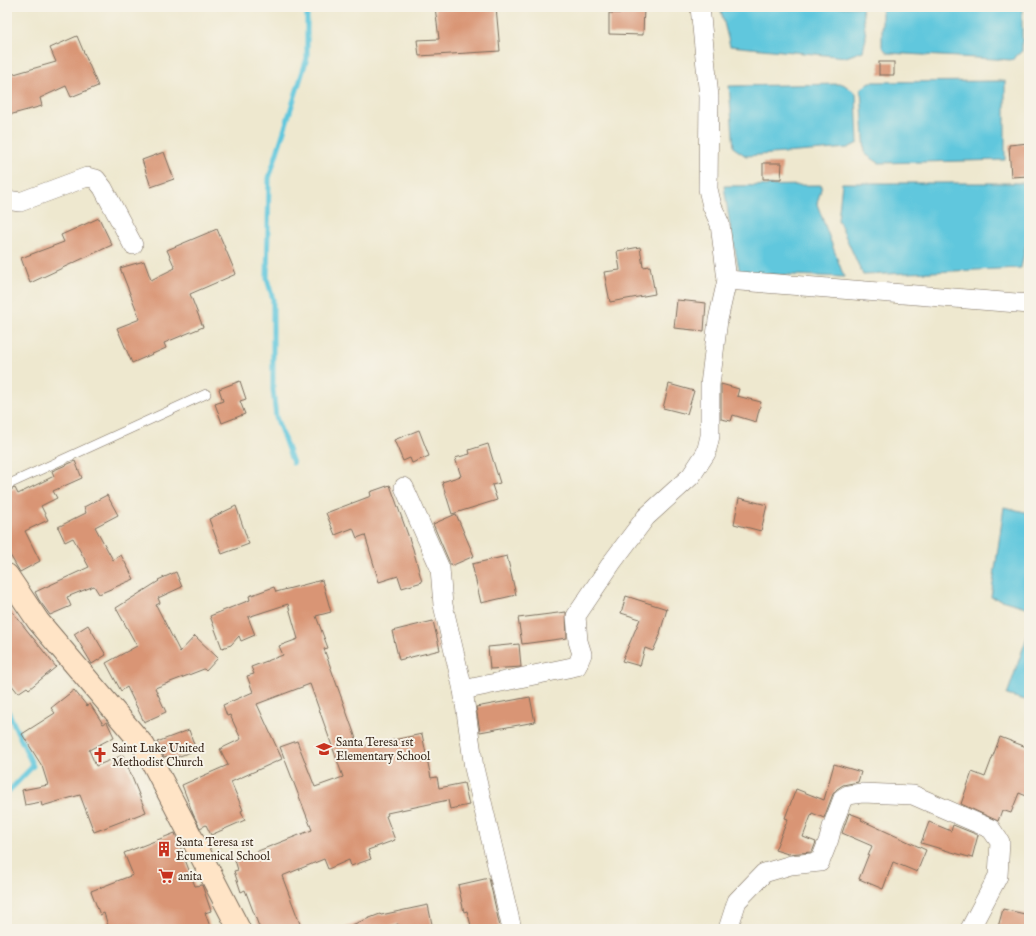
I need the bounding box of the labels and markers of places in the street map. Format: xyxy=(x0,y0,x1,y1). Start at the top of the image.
place label: Santa Teresa 1st Elementary School xyxy=(336,735,431,764)
school or university icon: Santa Teresa 1st Elementary School xyxy=(315,740,333,758)
place label: Saint Luke United Methodist Church xyxy=(112,741,205,770)
church icon: Saint Luke United Methodist Church xyxy=(91,746,109,764)
place label: Santa Teresa 1st Ecumenical School xyxy=(176,835,271,864)
building icon: Santa Teresa 1st Ecumenical School xyxy=(155,840,173,858)
supermarket icon: anita xyxy=(157,867,175,885)
place label: anita xyxy=(178,869,203,884)

